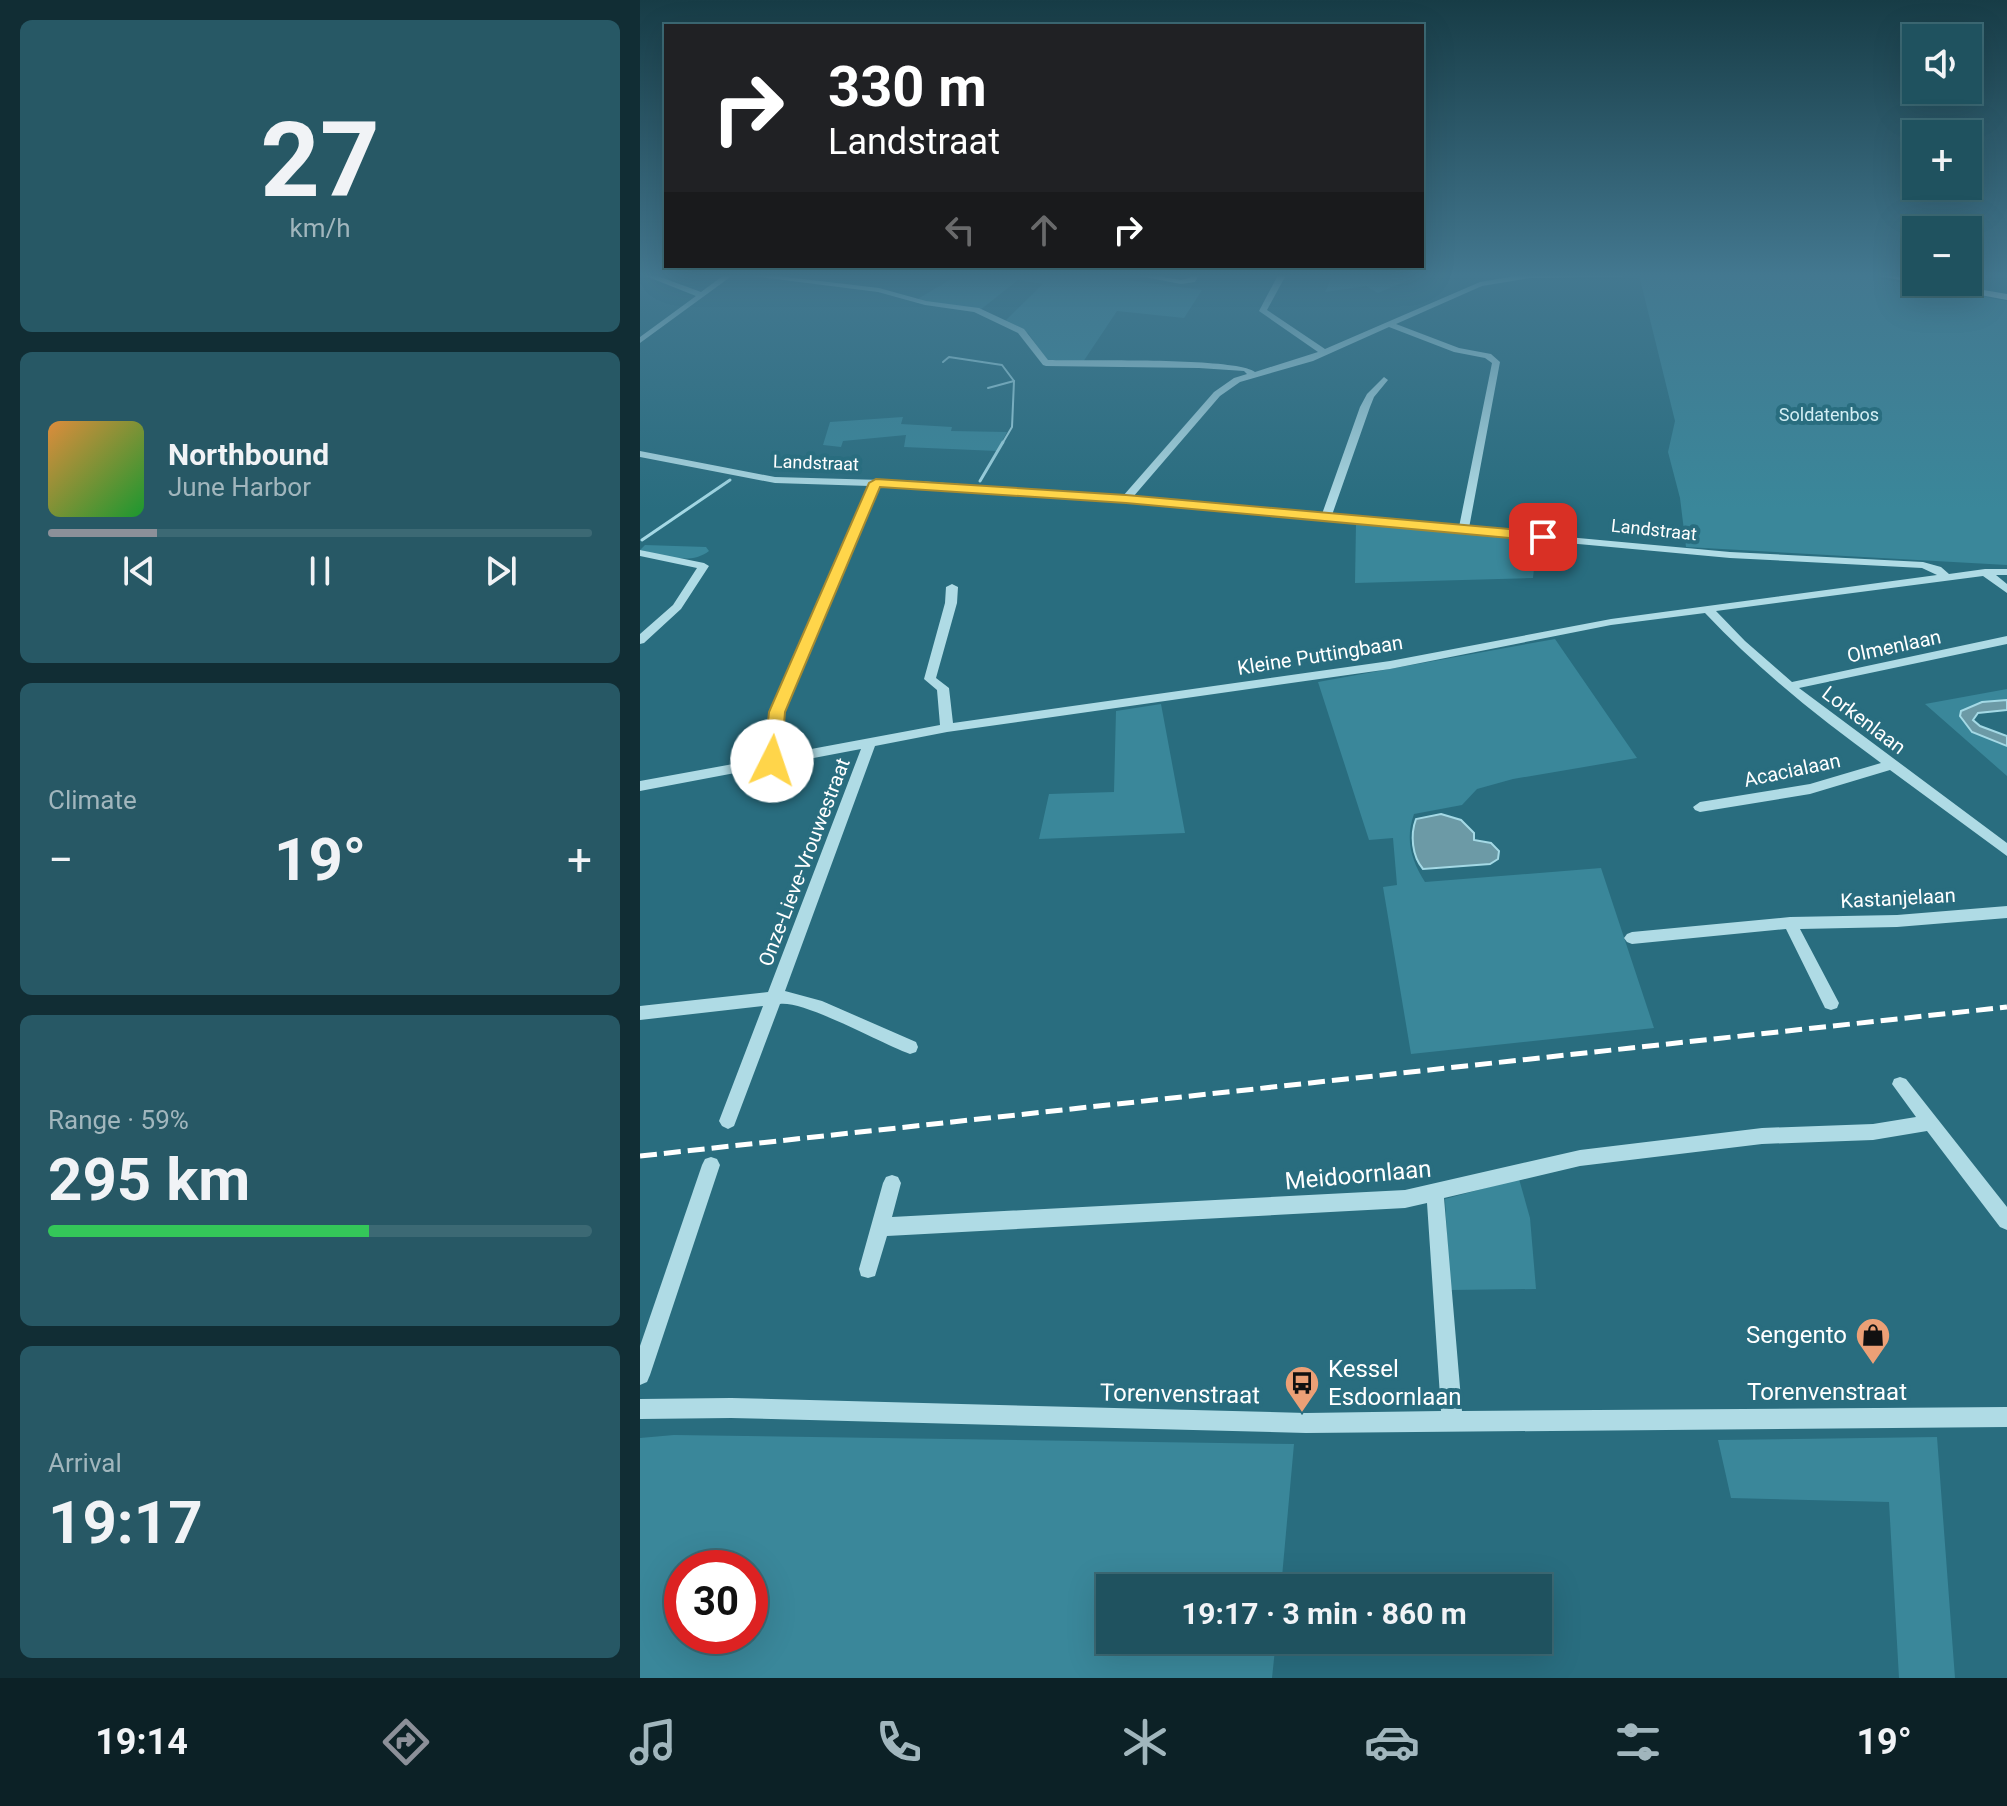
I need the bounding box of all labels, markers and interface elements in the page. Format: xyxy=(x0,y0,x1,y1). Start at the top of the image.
map controls xyxy=(1902,24,1982,296)
button: sound xyxy=(1902,24,1982,104)
text: 330 m xyxy=(828,54,987,120)
icon: right xyxy=(696,56,800,160)
text: 27 xyxy=(260,100,380,221)
button: + xyxy=(1902,120,1982,200)
text: Landstraat xyxy=(828,121,1000,163)
icon: left xyxy=(938,208,982,252)
icon: ahead xyxy=(1022,208,1066,252)
icon: right xyxy=(1106,208,1150,252)
text: km/h xyxy=(289,213,351,243)
button: − xyxy=(1902,216,1982,296)
park label: Soldatenbos xyxy=(1779,404,1879,425)
text: Northbound xyxy=(168,437,329,472)
street label: Landstraat xyxy=(773,451,859,474)
text: June Harbor xyxy=(168,472,311,502)
pin xyxy=(1509,503,1577,571)
icon: arrive xyxy=(1521,515,1565,559)
street label: Landstraat xyxy=(1610,515,1698,544)
icon: previous xyxy=(117,549,161,593)
icon: pause xyxy=(298,549,342,593)
icon: next xyxy=(479,549,523,593)
street label: Olmenlaan xyxy=(1845,624,1943,668)
street label: Kleine Puttingbaan xyxy=(1235,630,1405,680)
street label: Lorkenlaan xyxy=(1818,681,1910,759)
position arrow xyxy=(730,719,814,803)
street label: Acacialaan xyxy=(1741,748,1843,792)
street label: Onze-Lieve-Vrouwestraat xyxy=(753,754,855,970)
text: Climate xyxy=(48,785,137,815)
text: 19° xyxy=(274,824,366,895)
text: − xyxy=(48,834,73,886)
text: + xyxy=(567,834,592,886)
street label: Kastanjelaan xyxy=(1840,883,1956,913)
text: Range · 59% xyxy=(48,1105,189,1135)
text: 295 km xyxy=(48,1144,250,1215)
street label: Meidoornlaan xyxy=(1284,1155,1432,1195)
shop icon: Sengento xyxy=(1854,1316,1892,1366)
place label: Sengento xyxy=(1746,1321,1847,1349)
place label: Kessel Esdoornlaan xyxy=(1328,1355,1462,1411)
bus stop icon: Kessel Esdoornlaan xyxy=(1283,1364,1321,1414)
street label: Torenvenstraat xyxy=(1747,1378,1907,1406)
street label: Torenvenstraat xyxy=(1100,1379,1260,1409)
text: Arrival xyxy=(48,1448,122,1478)
text: 19:17 xyxy=(48,1487,203,1558)
speed limit sign: 30 xyxy=(664,1550,768,1654)
text: 19:17 · 3 min · 860 m xyxy=(1181,1596,1467,1631)
icon: directions xyxy=(378,1714,434,1770)
icon: music xyxy=(625,1714,681,1770)
icon: phone xyxy=(871,1714,927,1770)
icon: climate xyxy=(1117,1714,1173,1770)
icon: car xyxy=(1364,1714,1420,1770)
icon: filters xyxy=(1610,1714,1666,1770)
text: 19:14 xyxy=(95,1721,188,1763)
text: 19° xyxy=(1856,1721,1912,1763)

